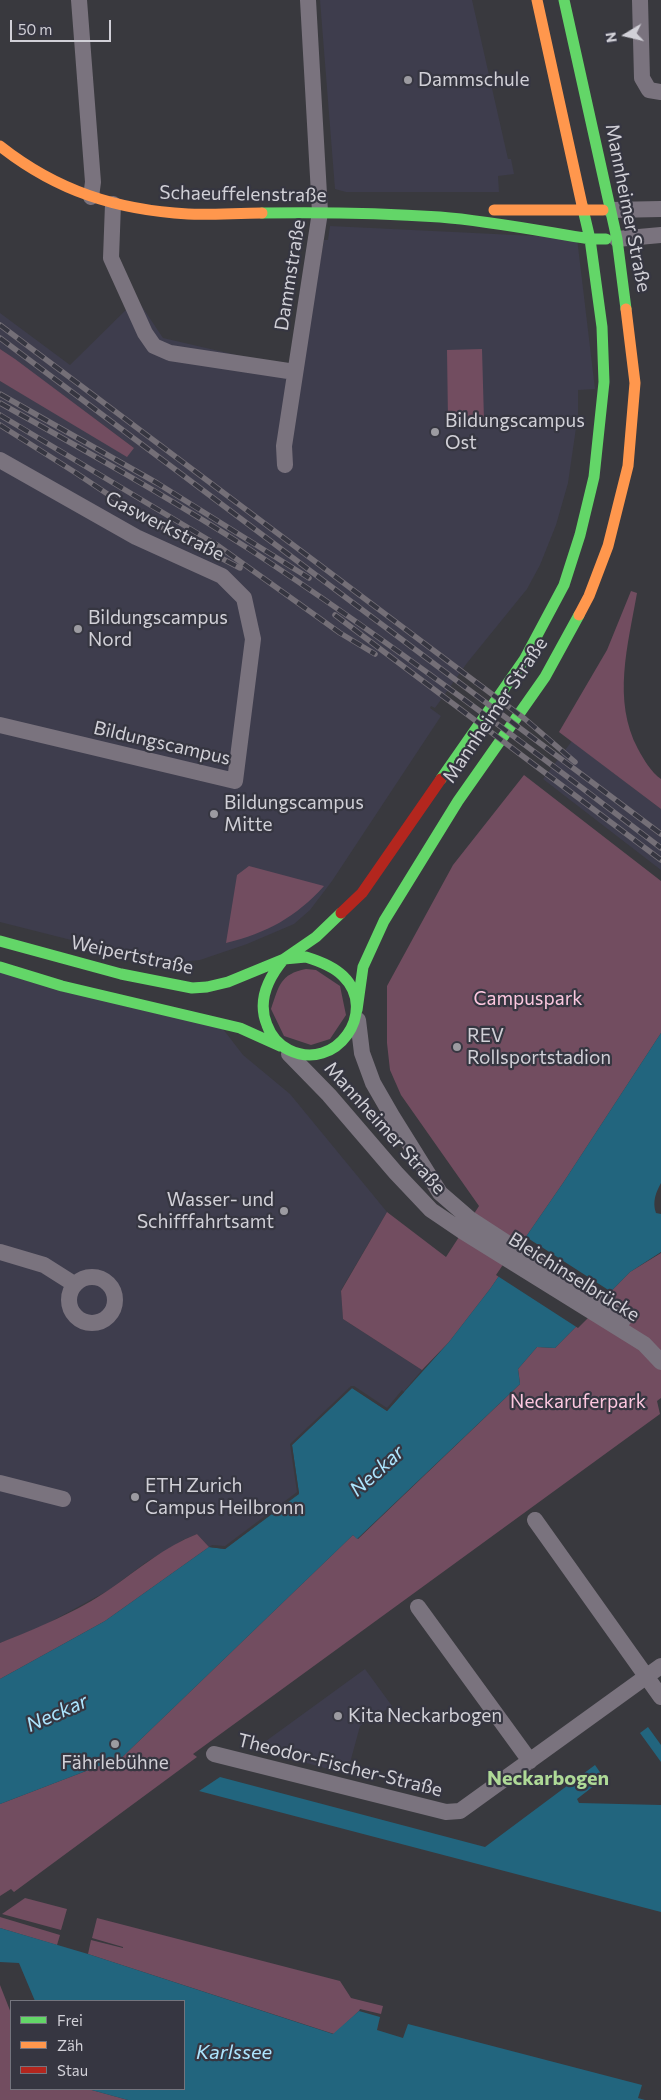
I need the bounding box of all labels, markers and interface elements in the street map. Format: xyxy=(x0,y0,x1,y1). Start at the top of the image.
scale bar xyxy=(12,10,114,42)
north arrow xyxy=(601,10,651,60)
text: 50 m xyxy=(18,20,52,38)
text: N xyxy=(601,31,620,44)
place label: Dammschule xyxy=(418,69,529,91)
marker: Dammschule xyxy=(402,74,414,86)
street label: Mannheimer Straße xyxy=(600,122,656,294)
street label: Schaeuffelenstraße xyxy=(159,181,327,207)
street label: Dammstraße xyxy=(270,218,310,332)
place label: Bildungscampus Ost xyxy=(445,410,585,454)
marker: Bildungscampus Ost xyxy=(429,426,441,438)
street label: Gaswerkstraße xyxy=(102,486,228,566)
place label: Bildungscampus Nord xyxy=(88,607,228,651)
marker: Bildungscampus Nord xyxy=(72,623,84,635)
street label: Mannheimer Straße xyxy=(438,633,552,787)
street label: Bildungscampus xyxy=(91,716,233,770)
place label: Bildungscampus Mitte xyxy=(224,792,364,836)
marker: Bildungscampus Mitte xyxy=(208,808,220,820)
street label: Weipertstraße xyxy=(69,931,195,979)
park label: Campuspark xyxy=(473,988,583,1010)
place label: REV Rollsportstadion xyxy=(467,1025,611,1069)
marker: REV Rollsportstadion xyxy=(451,1041,463,1053)
street label: Mannheimer Straße xyxy=(319,1057,451,1199)
place label: Wasser- und Schifffahrtsamt xyxy=(137,1189,274,1233)
marker: Wasser- und Schifffahrtsamt xyxy=(278,1205,290,1217)
street label: Bleichinselbrücke xyxy=(504,1228,644,1326)
park label: Neckaruferpark xyxy=(510,1391,646,1413)
water label: Neckar xyxy=(345,1440,409,1502)
place label: ETH Zurich Campus Heilbronn xyxy=(145,1475,304,1519)
marker: ETH Zurich Campus Heilbronn xyxy=(129,1491,141,1503)
water label: Neckar xyxy=(23,1689,91,1737)
place label: Kita Neckarbogen xyxy=(348,1705,502,1727)
marker: Kita Neckarbogen xyxy=(332,1710,344,1722)
street label: Theodor-Fischer-Straße xyxy=(235,1728,445,1802)
marker: Fährlebühne xyxy=(109,1738,121,1750)
place label: Fährlebühne xyxy=(61,1752,169,1774)
district label: Neckarbogen xyxy=(487,1766,609,1790)
legend xyxy=(10,2000,185,2090)
text: Frei xyxy=(57,2011,83,2029)
text: Zäh xyxy=(57,2036,83,2054)
water label: Karlssee xyxy=(196,2040,272,2064)
text: Stau xyxy=(57,2061,88,2079)

